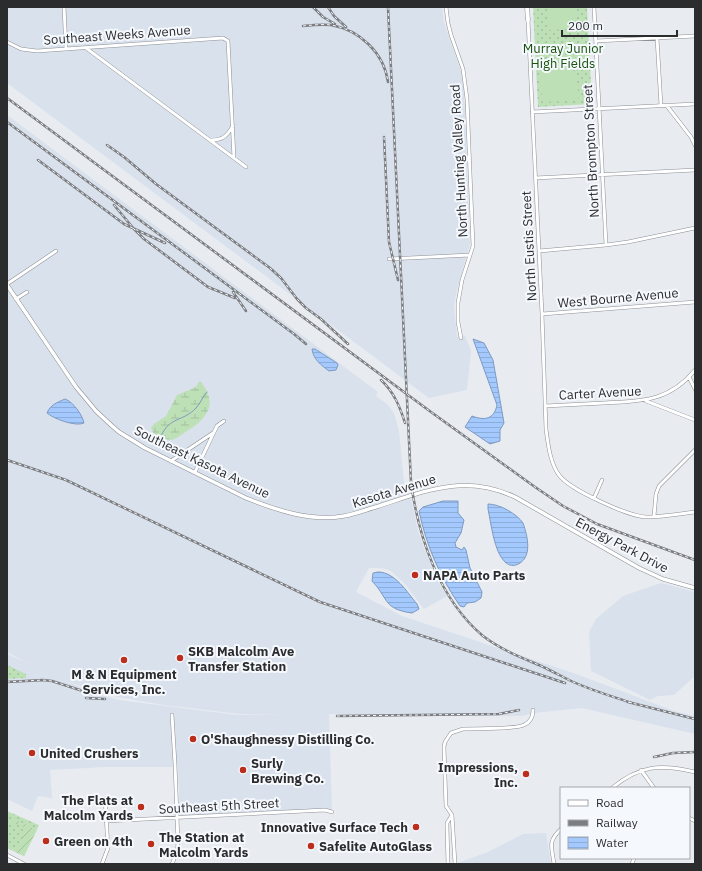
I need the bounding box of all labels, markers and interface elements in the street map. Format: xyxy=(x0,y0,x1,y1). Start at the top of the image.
scale bar xyxy=(562,12,677,38)
text: 200 m xyxy=(568,18,603,33)
street label: Southeast Weeks Avenue xyxy=(43,21,191,49)
park label: Murray Junior High Fields xyxy=(523,40,604,72)
street label: North Hunting Valley Road xyxy=(446,84,472,238)
street label: North Brompton Street xyxy=(579,84,603,218)
street label: North Eustis Street xyxy=(518,190,540,302)
street label: West Bourne Avenue xyxy=(557,284,679,312)
street label: Carter Avenue xyxy=(558,382,642,404)
street label: Southeast Kasota Avenue xyxy=(131,422,273,502)
street label: Kasota Avenue xyxy=(350,470,438,512)
street label: Energy Park Drive xyxy=(573,513,671,577)
place label: NAPA Auto Parts xyxy=(423,567,526,584)
marker: NAPA Auto Parts xyxy=(410,570,420,580)
place label: SKB Malcolm Ave Transfer Station xyxy=(188,643,294,675)
marker: SKB Malcolm Ave Transfer Station xyxy=(175,653,185,663)
marker: M & N Equipment Services, Inc. xyxy=(119,655,129,665)
place label: M & N Equipment Services, Inc. xyxy=(71,666,177,698)
place label: O'Shaughnessy Distilling Co. xyxy=(201,731,375,748)
marker: O'Shaughnessy Distilling Co. xyxy=(188,734,198,744)
place label: United Crushers xyxy=(40,745,139,762)
marker: United Crushers xyxy=(27,748,37,758)
place label: Surly Brewing Co. xyxy=(251,755,324,787)
place label: Impressions, Inc. xyxy=(438,759,518,791)
marker: Surly Brewing Co. xyxy=(238,765,248,775)
marker: Impressions, Inc. xyxy=(521,769,531,779)
legend xyxy=(560,787,690,859)
place label: The Flats at Malcolm Yards xyxy=(44,792,133,824)
street label: Southeast 5th Street xyxy=(158,794,280,818)
text: Road xyxy=(596,795,624,810)
marker: The Flats at Malcolm Yards xyxy=(136,802,146,812)
text: Railway xyxy=(596,815,638,830)
place label: Innovative Surface Tech xyxy=(261,819,408,836)
marker: Innovative Surface Tech xyxy=(411,822,421,832)
place label: The Station at Malcolm Yards xyxy=(159,829,249,861)
place label: Green on 4th xyxy=(54,833,133,850)
text: Water xyxy=(596,835,629,850)
marker: Green on 4th xyxy=(41,836,51,846)
place label: Safelite AutoGlass xyxy=(319,838,432,855)
marker: The Station at Malcolm Yards xyxy=(146,839,156,849)
marker: Safelite AutoGlass xyxy=(306,841,316,851)

